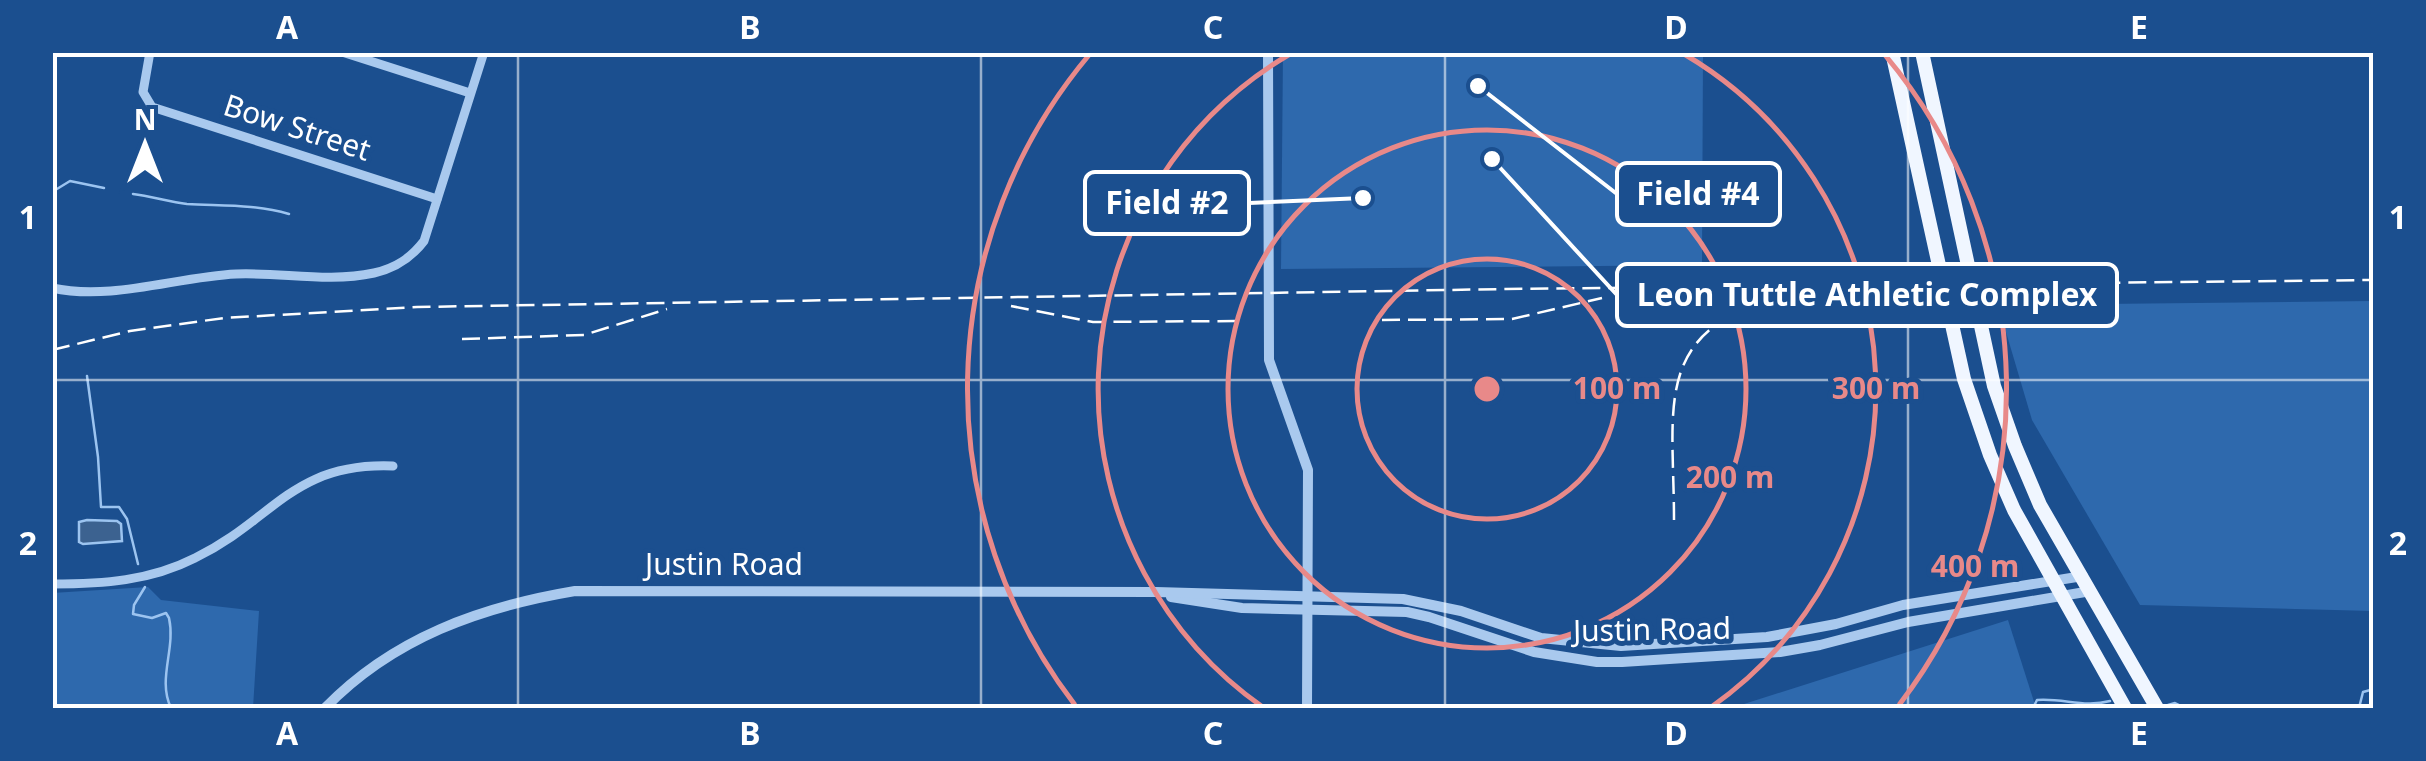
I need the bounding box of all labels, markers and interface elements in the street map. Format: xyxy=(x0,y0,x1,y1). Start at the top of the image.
text: A xyxy=(276,5,299,48)
text: B xyxy=(739,5,761,48)
text: C xyxy=(1203,5,1223,48)
text: D xyxy=(1664,5,1688,48)
text: E xyxy=(2130,5,2148,48)
street label: Bow Street xyxy=(219,84,376,170)
north arrow xyxy=(95,95,195,195)
text: N xyxy=(134,100,156,138)
callout: Field #4 xyxy=(1617,163,1780,225)
text: Field #4 xyxy=(1636,171,1760,214)
callout: Field #2 xyxy=(1085,172,1249,234)
text: Field #2 xyxy=(1105,180,1229,223)
text: 1 xyxy=(19,195,37,238)
text: 1 xyxy=(2389,195,2407,238)
callout: Leon Tuttle Athletic Complex xyxy=(1617,264,2117,326)
text: Leon Tuttle Athletic Complex xyxy=(1637,272,2098,315)
text: 100 m xyxy=(1573,367,1661,408)
text: 300 m xyxy=(1832,367,1920,408)
centre of rings xyxy=(1469,371,1505,407)
text: 200 m xyxy=(1686,456,1774,497)
text: 2 xyxy=(19,521,37,564)
text: 2 xyxy=(2389,521,2407,564)
street label: Justin Road xyxy=(642,543,803,584)
text: 400 m xyxy=(1931,545,2019,586)
street label: Justin Road xyxy=(1570,607,1731,650)
text: A xyxy=(276,711,299,754)
text: B xyxy=(739,711,761,754)
text: C xyxy=(1203,711,1223,754)
text: D xyxy=(1664,711,1688,754)
text: E xyxy=(2130,711,2148,754)

